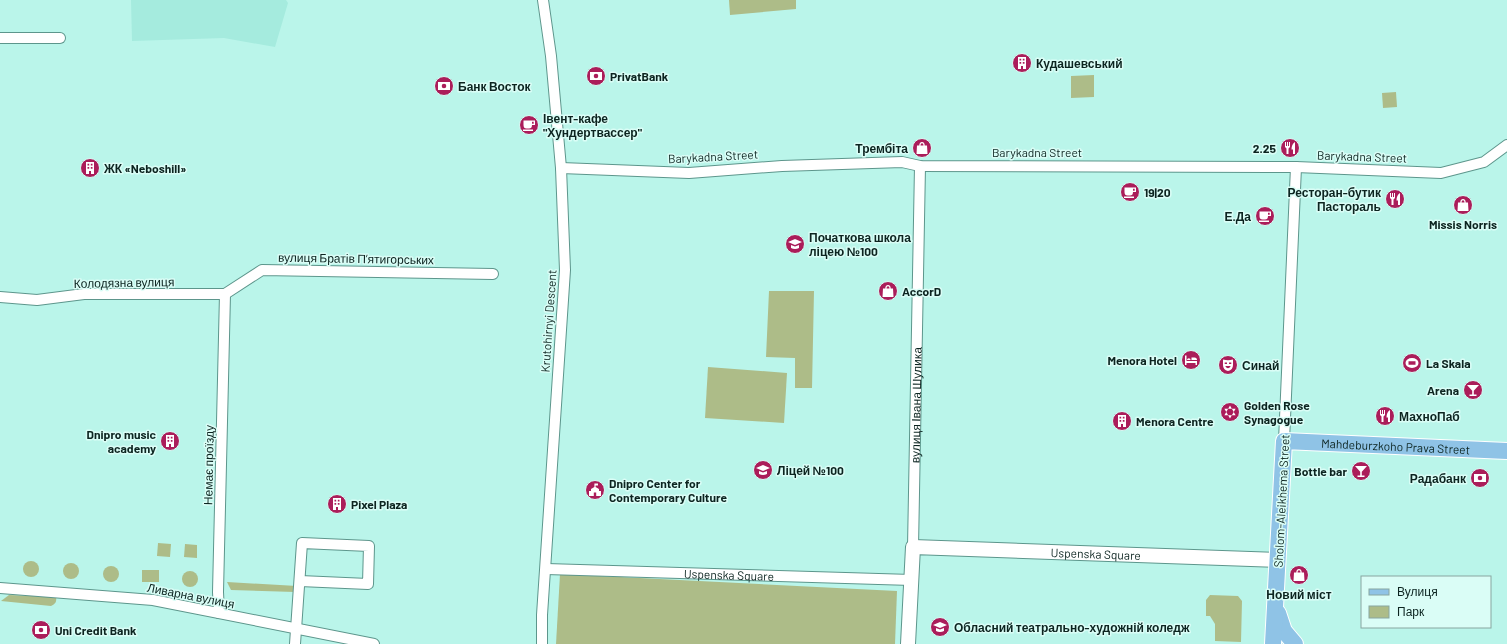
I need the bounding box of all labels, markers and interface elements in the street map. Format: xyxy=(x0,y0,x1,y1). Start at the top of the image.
building icon: Кудашевський xyxy=(1011,52,1033,74)
place label: Кудашевський xyxy=(1036,56,1123,71)
bank icon: PrivatBank xyxy=(585,65,607,87)
place label: PrivatBank xyxy=(610,69,669,83)
bank icon: Банк Восток xyxy=(433,75,455,97)
place label: Банк Восток xyxy=(458,79,532,93)
place label: Івент-кафе "Хундертвассер" xyxy=(543,111,643,140)
cafe icon: Івент-кафе "Хундертвассер" xyxy=(518,114,540,136)
shop icon: Трембіта xyxy=(911,137,933,159)
restaurant icon: 2.25 xyxy=(1279,137,1301,159)
place label: Трембіта xyxy=(855,141,908,156)
place label: 2.25 xyxy=(1253,141,1277,155)
street label: Barykadna Street xyxy=(992,145,1082,159)
street label: Barykadna Street xyxy=(668,147,758,165)
street label: Barykadna Street xyxy=(1317,147,1407,165)
building icon: ЖК «Neboshill» xyxy=(79,157,101,179)
place label: ЖК «Neboshill» xyxy=(103,161,186,175)
cafe icon: 19|20 xyxy=(1119,181,1141,203)
place label: 19|20 xyxy=(1144,185,1171,199)
place label: Ресторан-бутик Пастораль xyxy=(1288,185,1382,214)
restaurant icon: Ресторан-бутик Пастораль xyxy=(1384,188,1406,210)
shop icon: Missis Norris xyxy=(1452,194,1474,216)
cafe icon: Е.Да xyxy=(1254,205,1276,227)
place label: Е.Да xyxy=(1225,209,1251,224)
place label: Missis Norris xyxy=(1429,217,1497,231)
place label: Початкова школа ліцею №100 xyxy=(809,230,911,259)
school or university icon: Початкова школа ліцею №100 xyxy=(784,233,806,255)
street label: вулиця Братів Пʼятигорських xyxy=(278,250,434,267)
street label: Krutohirnyi Descent xyxy=(537,269,559,373)
street label: Колодязна вулиця xyxy=(74,274,174,291)
shop icon: AccorD xyxy=(877,280,899,302)
place label: AccorD xyxy=(902,284,941,298)
street label: вулиця Івана Шулика xyxy=(908,347,924,463)
hotel icon: Menora Hotel xyxy=(1180,349,1202,371)
sports icon: La Skala xyxy=(1401,352,1423,374)
place label: Menora Hotel xyxy=(1107,353,1177,367)
theatre icon: Синай xyxy=(1217,354,1239,376)
place label: La Skala xyxy=(1426,356,1470,370)
place label: Синай xyxy=(1242,358,1279,372)
bar icon: Arena xyxy=(1462,379,1484,401)
place label: Arena xyxy=(1427,383,1459,397)
place label: Golden Rose Synagogue xyxy=(1244,398,1310,426)
synagogue icon: Golden Rose Synagogue xyxy=(1219,401,1241,423)
restaurant icon: МахноПаб xyxy=(1374,405,1396,427)
place label: МахноПаб xyxy=(1399,409,1460,423)
building icon: Menora Centre xyxy=(1111,410,1133,432)
place label: Menora Centre xyxy=(1136,414,1214,428)
street label: Немає проїзду xyxy=(200,425,217,505)
place label: Dnipro music academy xyxy=(87,427,157,455)
building icon: Dnipro music academy xyxy=(159,430,181,452)
street label: Sholom-Aleikhema Street xyxy=(1271,434,1291,568)
street label: Mahdeburzkoho Prava Street xyxy=(1321,436,1470,456)
school or university icon: Ліцей №100 xyxy=(752,459,774,481)
bar icon: Bottle bar xyxy=(1350,460,1372,482)
place label: Ліцей №100 xyxy=(777,463,844,478)
place label: Bottle bar xyxy=(1294,464,1347,478)
bank icon: Радабанк xyxy=(1469,467,1491,489)
place label: Радабанк xyxy=(1410,471,1467,486)
place label: Dnipro Center for Contemporary Culture xyxy=(609,476,727,504)
public building icon: Dnipro Center for Contemporary Culture xyxy=(584,479,606,501)
building icon: Pixel Plaza xyxy=(326,493,348,515)
place label: Pixel Plaza xyxy=(351,497,407,511)
street label: Uspenska Square xyxy=(1050,545,1141,562)
shop icon: Новий міст xyxy=(1288,564,1310,586)
street label: Uspenska Square xyxy=(684,566,774,583)
legend xyxy=(1361,576,1491,628)
street label: Ливарна вулиця xyxy=(146,580,236,611)
text: Вулиця xyxy=(1397,584,1438,599)
place label: Новий міст xyxy=(1266,587,1332,601)
text: Парк xyxy=(1397,604,1425,619)
school or university icon: Обласний театрально-художній коледж xyxy=(929,616,951,638)
bank icon: Uni Credit Bank xyxy=(30,619,52,641)
place label: Обласний театрально-художній коледж xyxy=(954,620,1190,635)
place label: Uni Credit Bank xyxy=(55,623,137,637)

